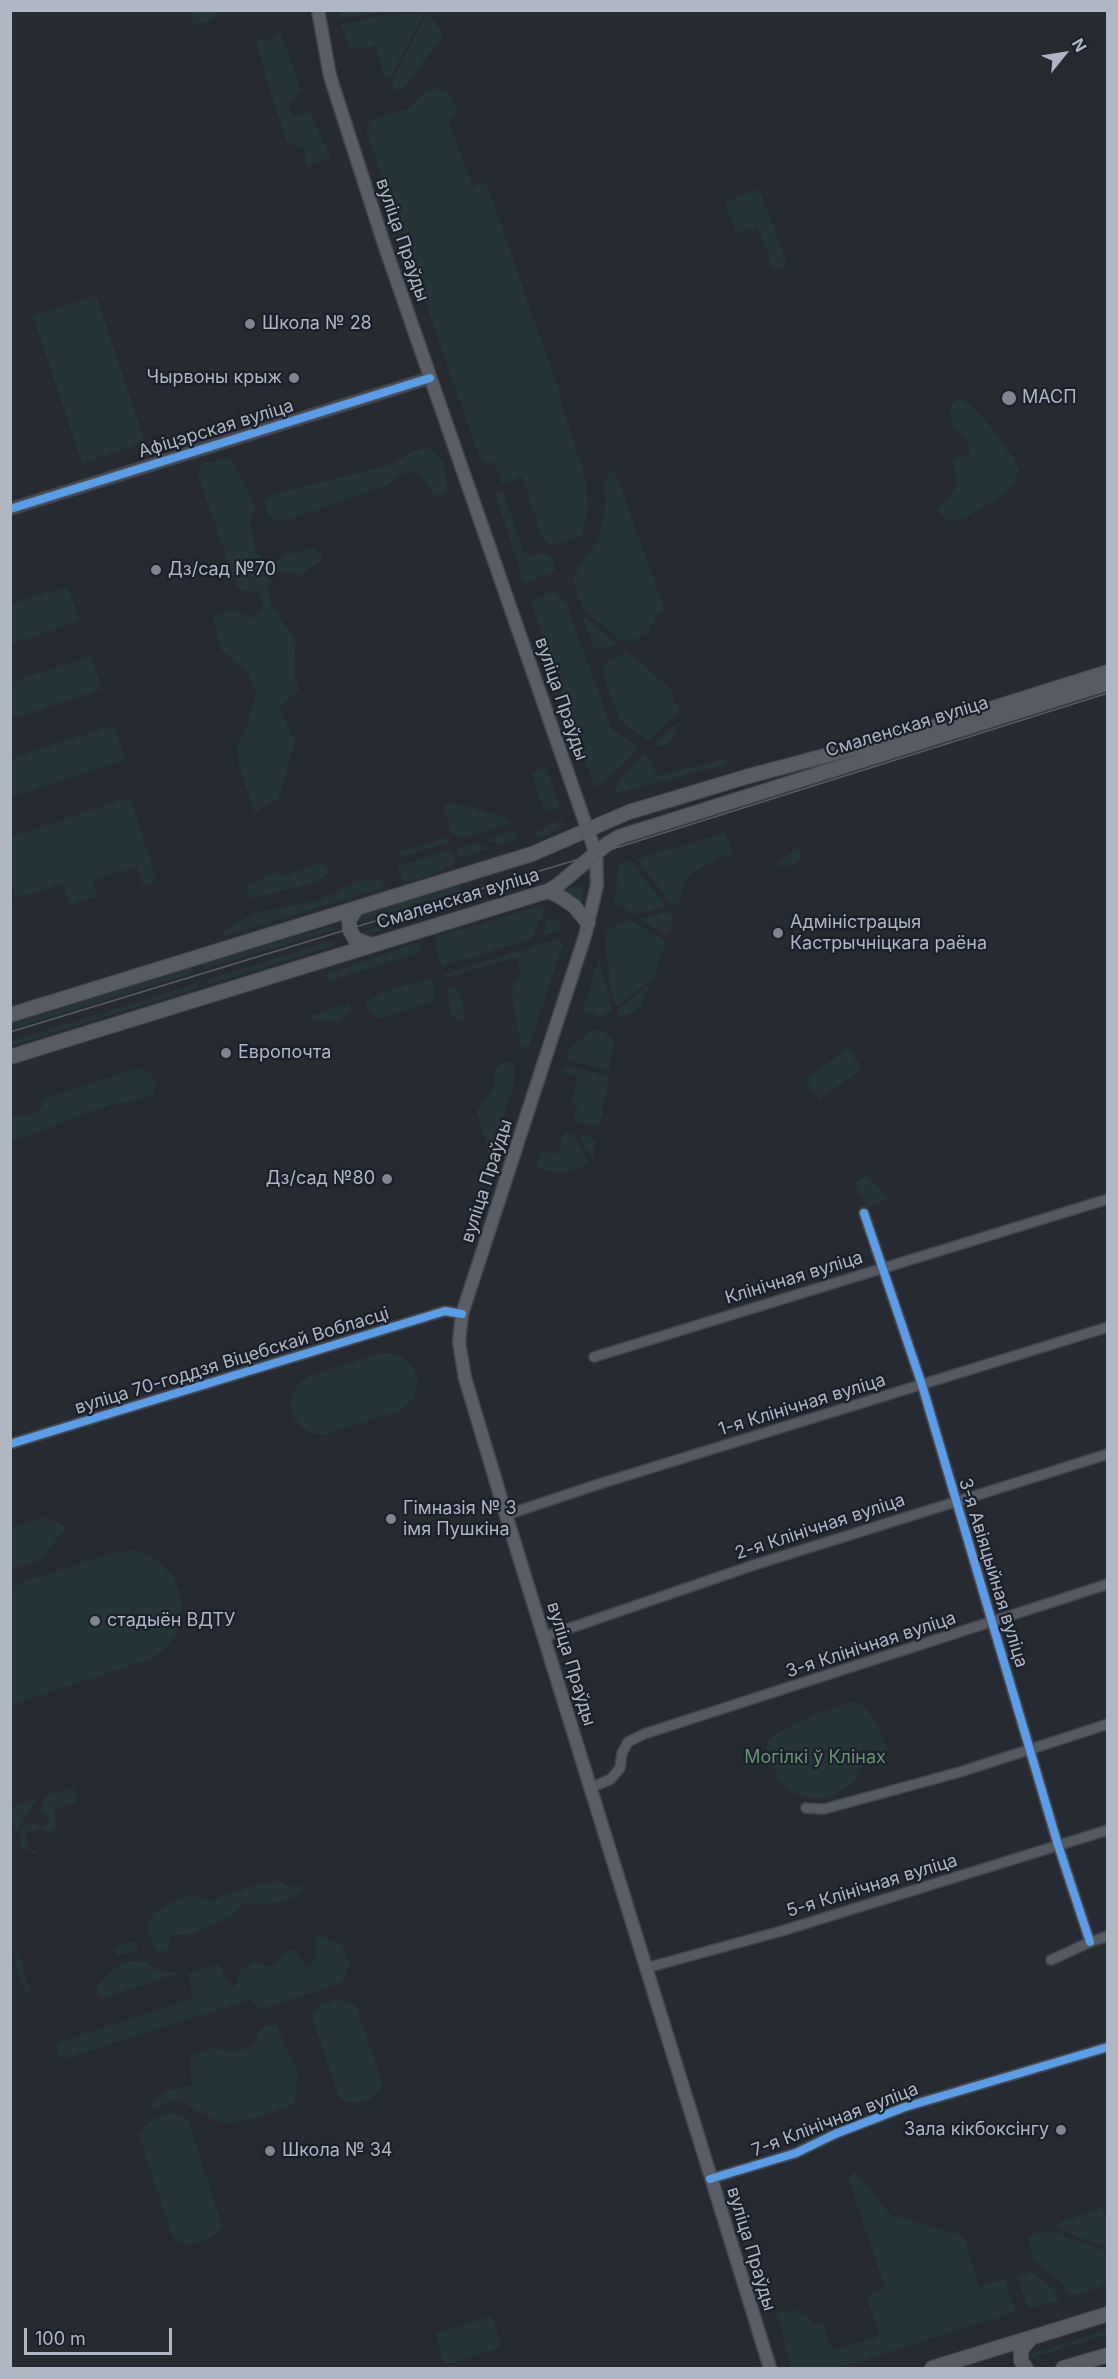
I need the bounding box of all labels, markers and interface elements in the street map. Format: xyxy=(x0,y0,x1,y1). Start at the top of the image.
north arrow xyxy=(1034,24,1094,84)
text: N xyxy=(1068,35,1091,55)
street label: вуліца Праўды xyxy=(371,176,433,304)
place label: Школа № 28 xyxy=(262,313,372,335)
marker: Школа № 28 xyxy=(243,317,257,331)
place label: Чырвоны крыж xyxy=(147,367,282,389)
marker: Чырвоны крыж xyxy=(287,371,301,385)
place label: МАСП xyxy=(1022,387,1077,409)
marker: МАСП xyxy=(1000,389,1018,407)
street label: Афіцэрская вуліца xyxy=(136,395,296,463)
place label: Дз/сад №70 xyxy=(168,559,276,581)
marker: Дз/сад №70 xyxy=(149,563,163,577)
street label: вуліца Праўды xyxy=(530,635,592,763)
street label: Смаленская вуліца xyxy=(823,692,991,762)
street label: Смаленская вуліца xyxy=(374,864,542,934)
place label: Адміністрацыя Кастрычніцкага раёна xyxy=(790,912,987,954)
marker: Адміністрацыя Кастрычніцкага раёна xyxy=(771,926,785,940)
place label: Европочта xyxy=(238,1042,331,1064)
marker: Европочта xyxy=(219,1046,233,1060)
street label: вуліца Праўды xyxy=(457,1117,517,1245)
place label: Дз/сад №80 xyxy=(266,1168,375,1190)
marker: Дз/сад №80 xyxy=(380,1172,394,1186)
street label: Клінічная вуліца xyxy=(722,1247,866,1309)
street label: вуліца 70-годдзя Віцебскай Вобласці xyxy=(72,1303,392,1419)
street label: 1-я Клінічная вуліца xyxy=(716,1369,888,1441)
street label: 3-я Авіяцыйная вуліца xyxy=(954,1476,1032,1670)
street label: 2-я Клінічная вуліца xyxy=(732,1489,908,1565)
place label: Гімназія № 3 імя Пушкіна xyxy=(403,1498,517,1540)
marker: Гімназія № 3 імя Пушкіна xyxy=(384,1512,398,1526)
street label: вуліца Праўды xyxy=(542,1599,600,1729)
street label: 3-я Клінічная вуліца xyxy=(783,1607,959,1683)
place label: стадыён ВДТУ xyxy=(107,1610,235,1632)
marker: стадыён ВДТУ xyxy=(88,1614,102,1628)
park label: Могілкі ў Клінах xyxy=(744,1747,886,1769)
street label: 5-я Клінічная вуліца xyxy=(784,1850,960,1922)
street label: 7-я Клінічная вуліца xyxy=(749,2078,921,2162)
place label: Зала кікбоксінгу xyxy=(904,2119,1049,2141)
marker: Зала кікбоксінгу xyxy=(1054,2123,1068,2137)
place label: Школа № 34 xyxy=(282,2140,392,2162)
marker: Школа № 34 xyxy=(263,2144,277,2158)
street label: вуліца Праўды xyxy=(722,2184,780,2314)
scale bar xyxy=(27,2316,176,2354)
text: 100 m xyxy=(35,2328,86,2349)

